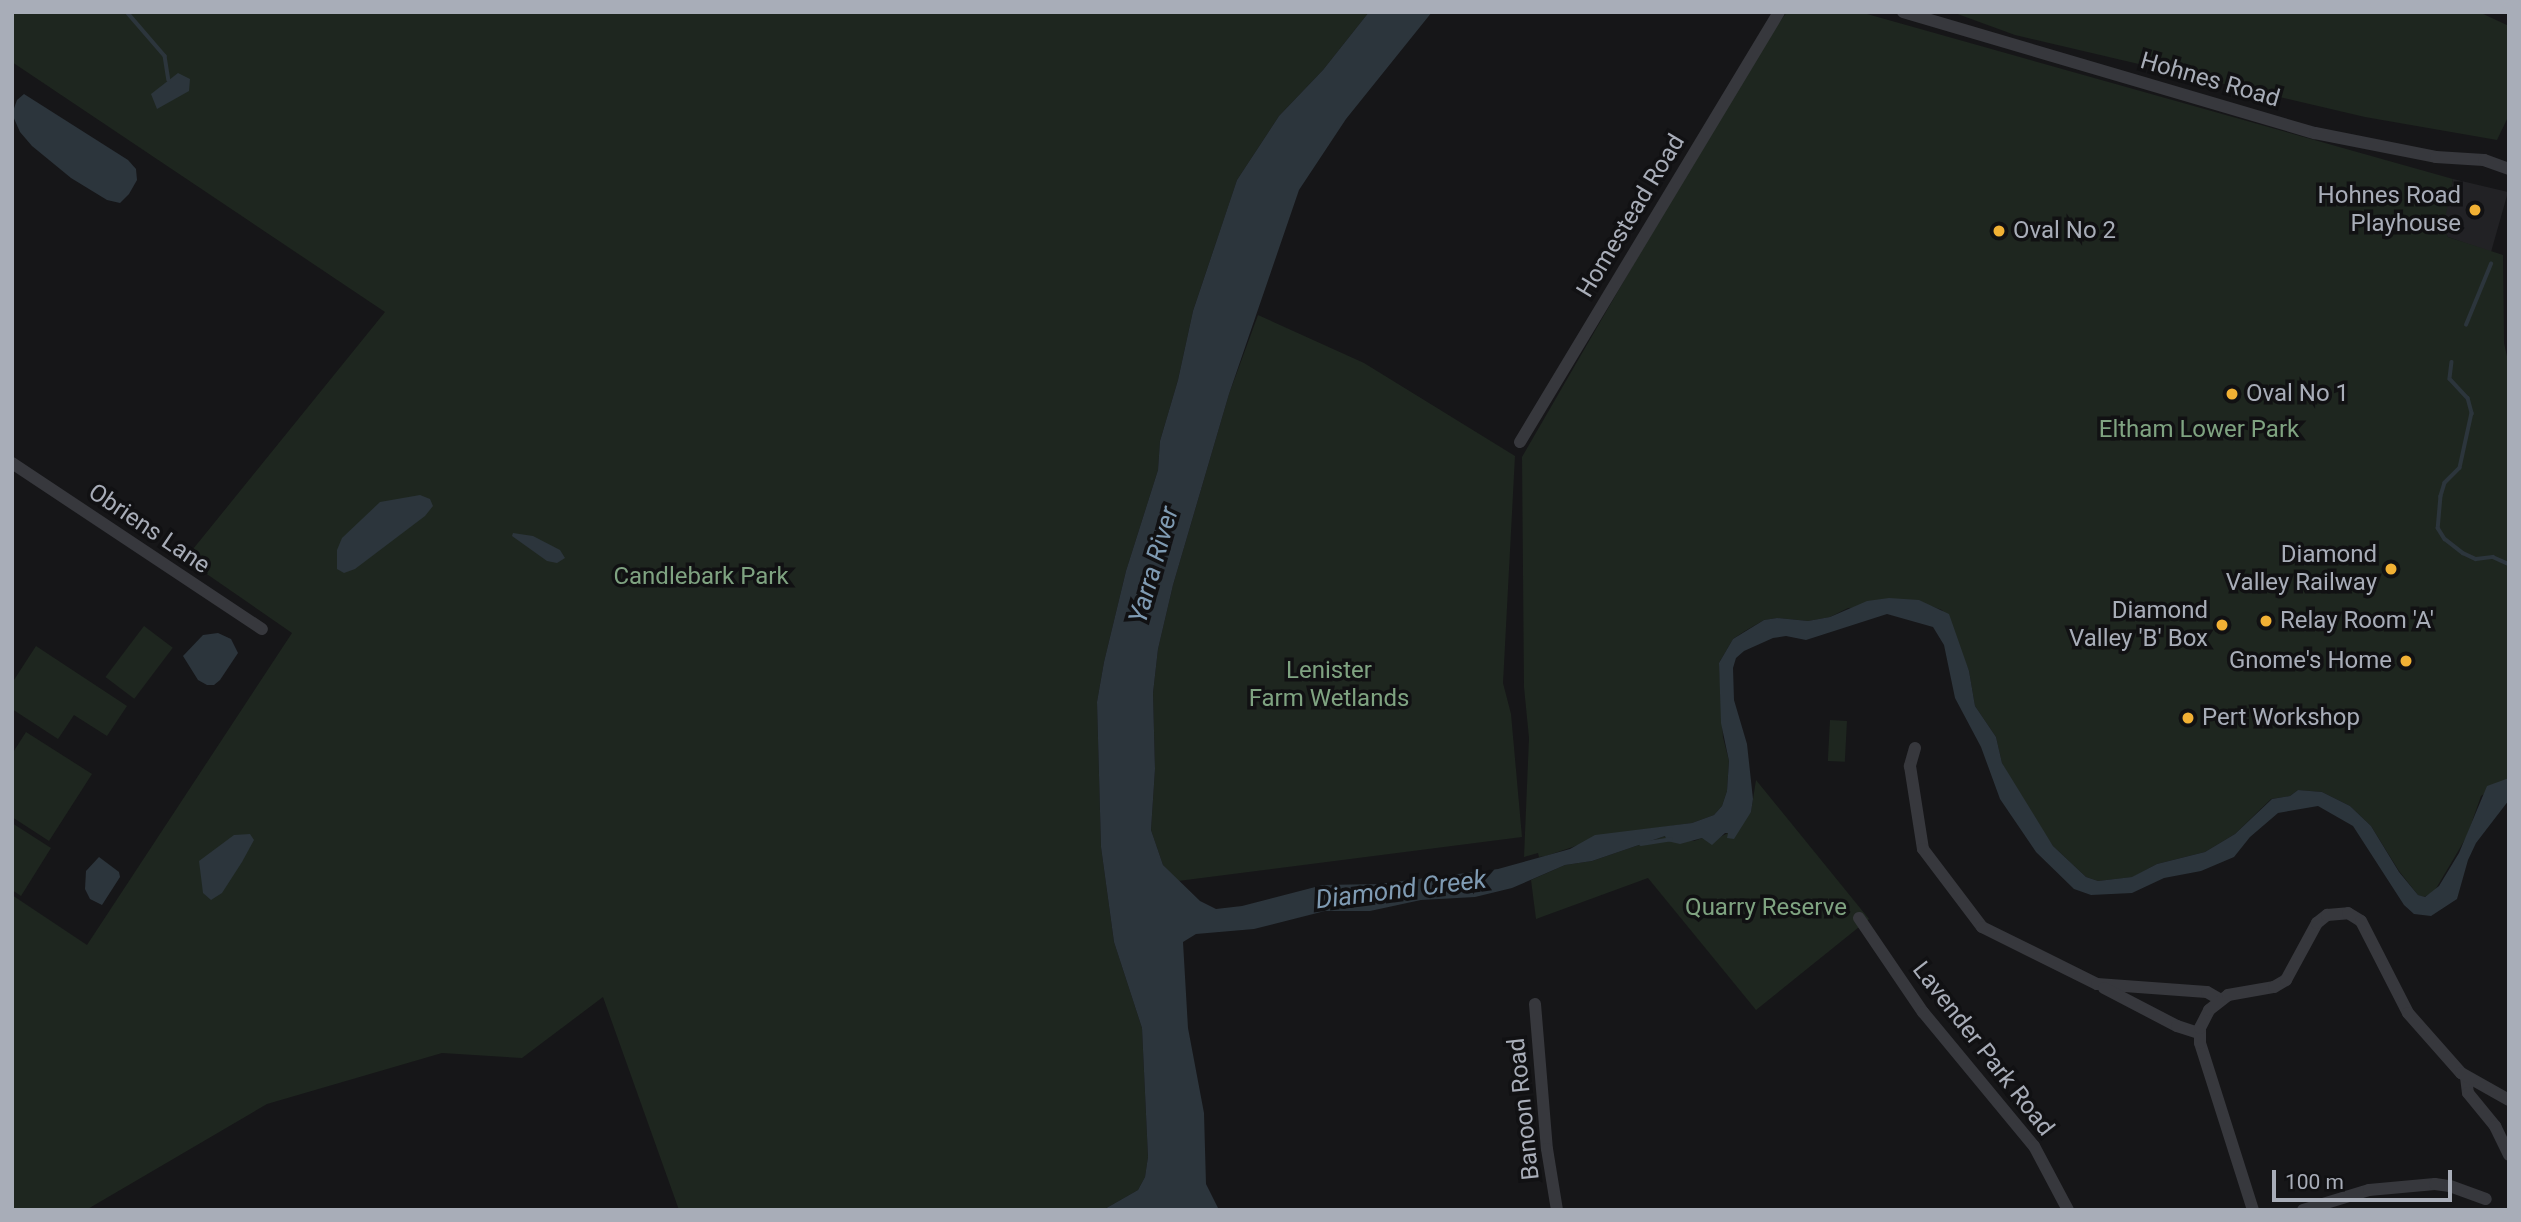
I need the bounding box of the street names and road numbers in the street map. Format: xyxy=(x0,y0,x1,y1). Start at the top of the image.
street label: Hohnes Road xyxy=(2137,46,2283,114)
street label: Homestead Road xyxy=(1571,129,1691,303)
street label: Obriens Lane xyxy=(83,478,215,580)
street label: Lavender Park Road xyxy=(1906,956,2060,1142)
street label: Banoon Road xyxy=(1502,1036,1546,1182)

